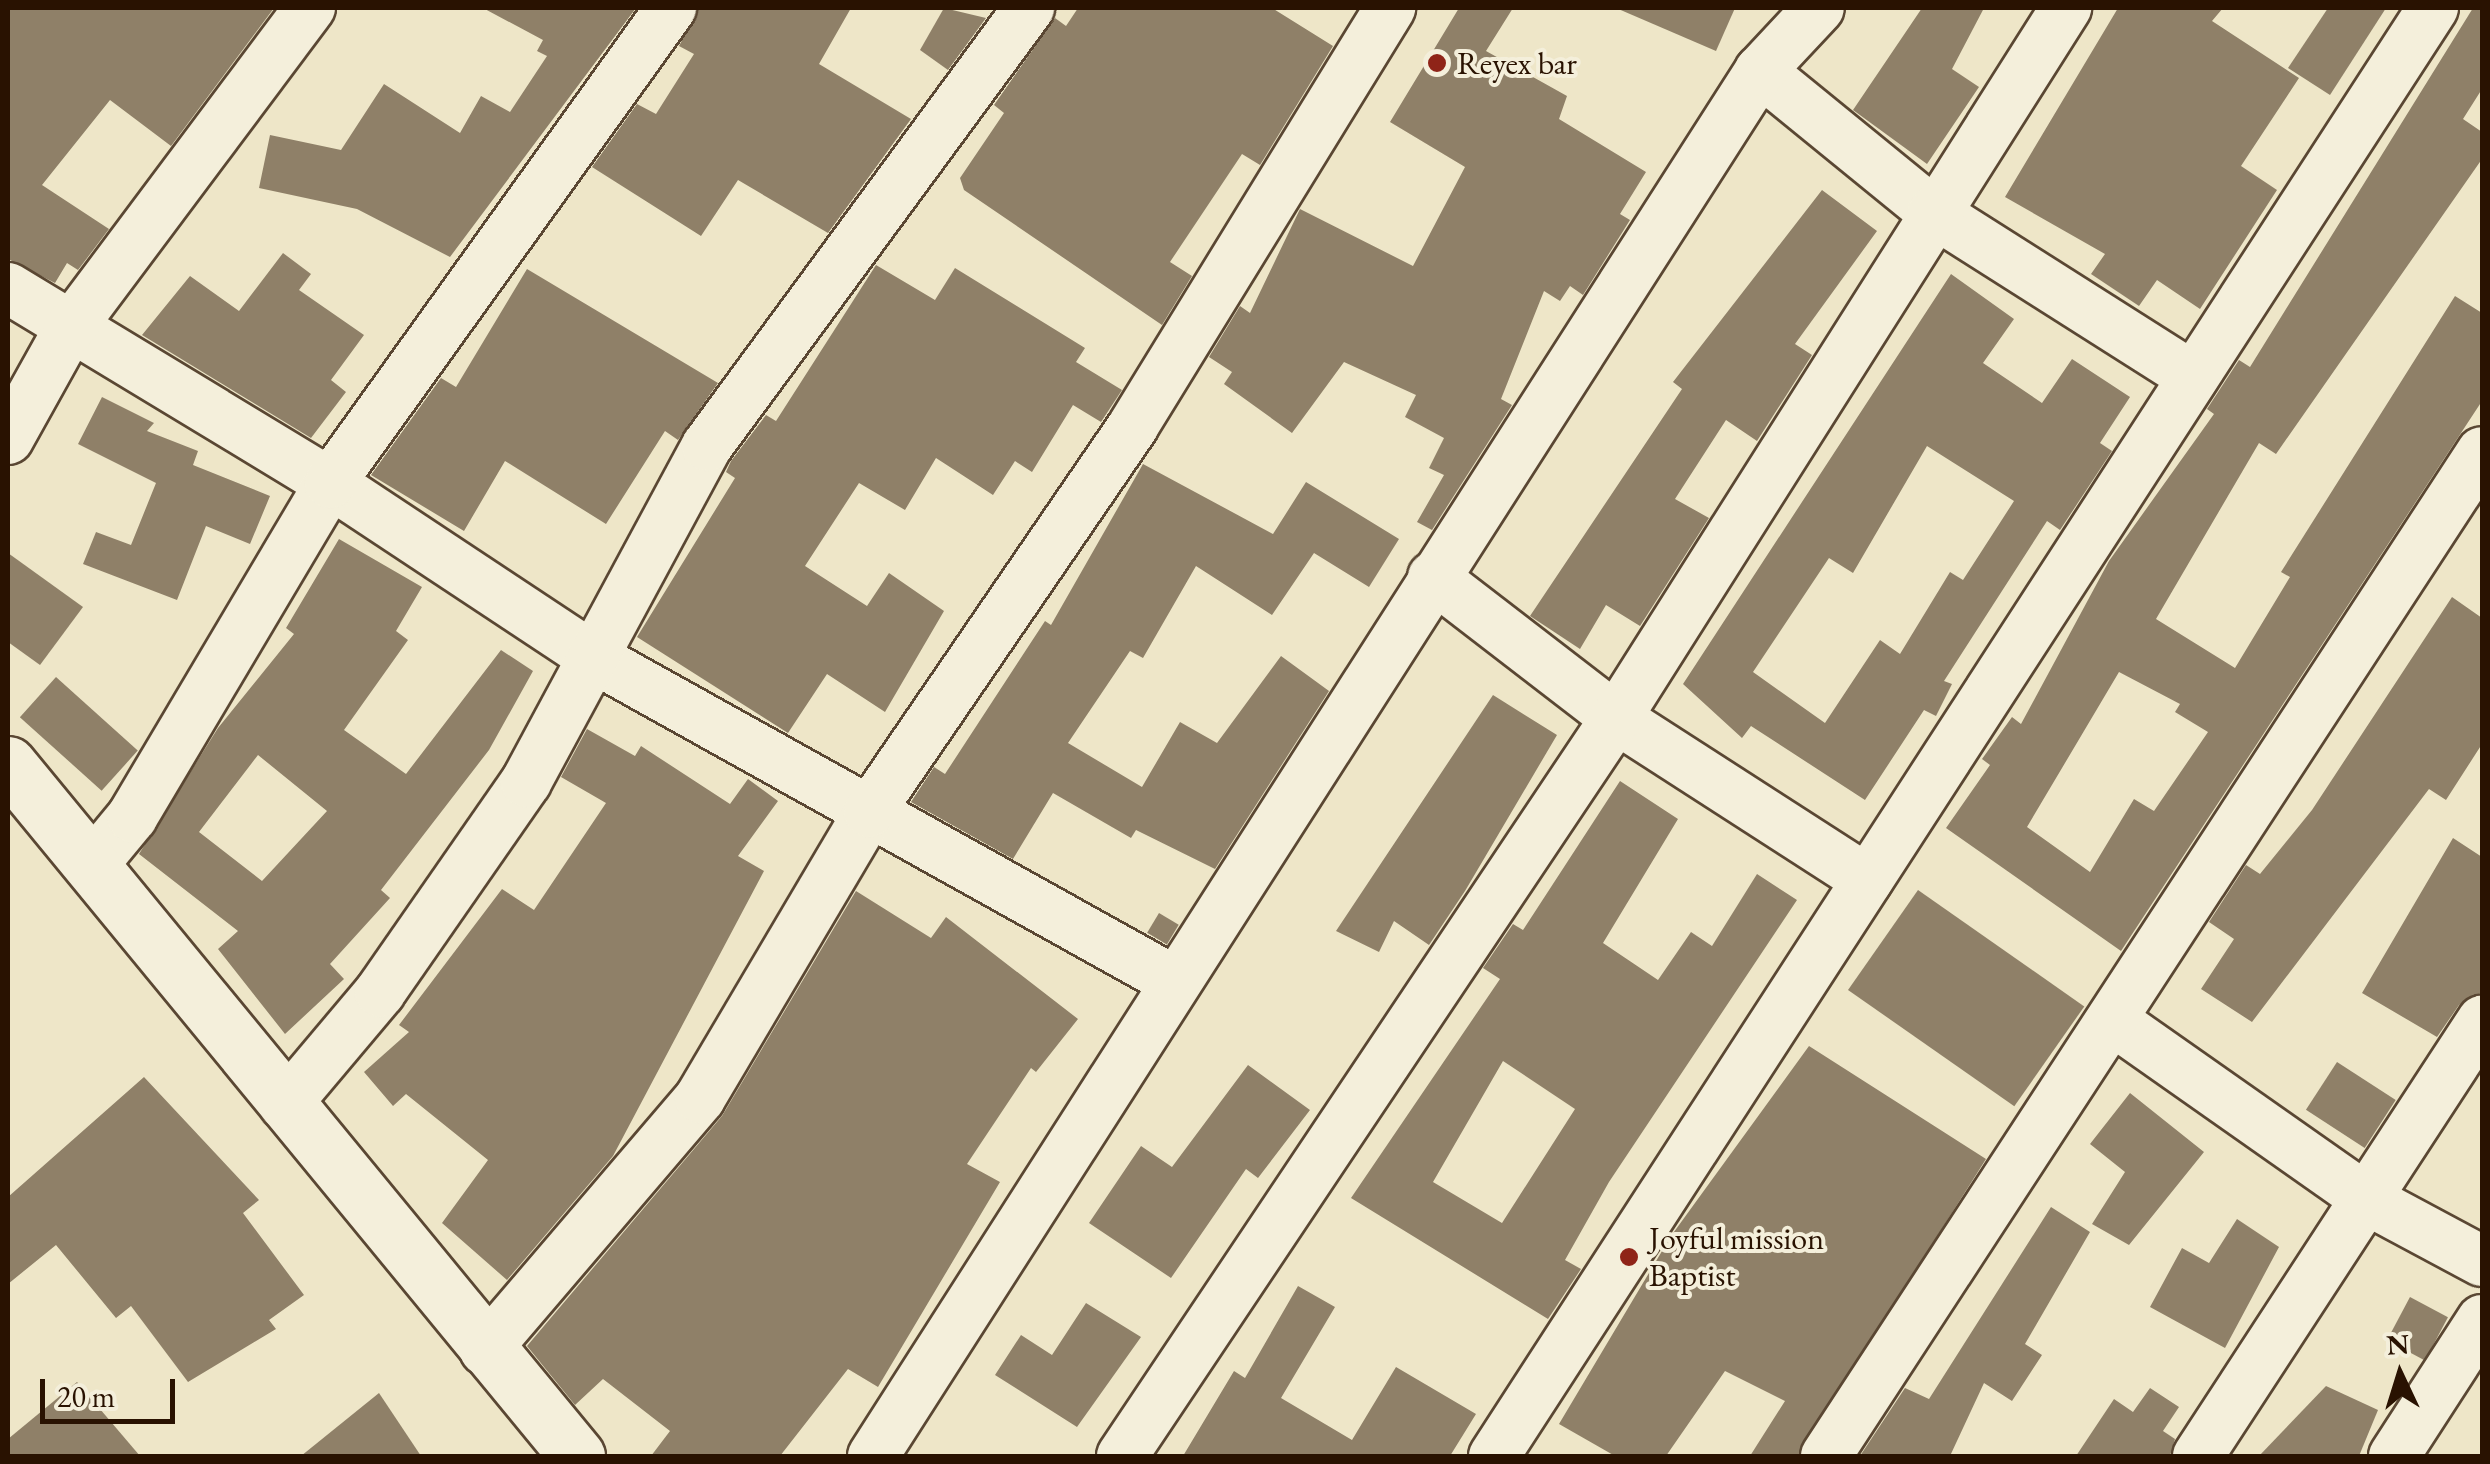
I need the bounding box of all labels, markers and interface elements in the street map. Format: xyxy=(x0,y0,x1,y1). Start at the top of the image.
place label: Reyex bar xyxy=(1457,44,1577,82)
marker: Reyex bar xyxy=(1426,52,1448,74)
place label: Joyful mission Baptist xyxy=(1649,1220,1824,1295)
marker: Joyful mission Baptist xyxy=(1618,1246,1640,1268)
north arrow xyxy=(2350,1324,2450,1424)
text: N xyxy=(2385,1325,2410,1363)
scale bar xyxy=(45,1359,180,1421)
text: 20 m xyxy=(57,1377,115,1416)

